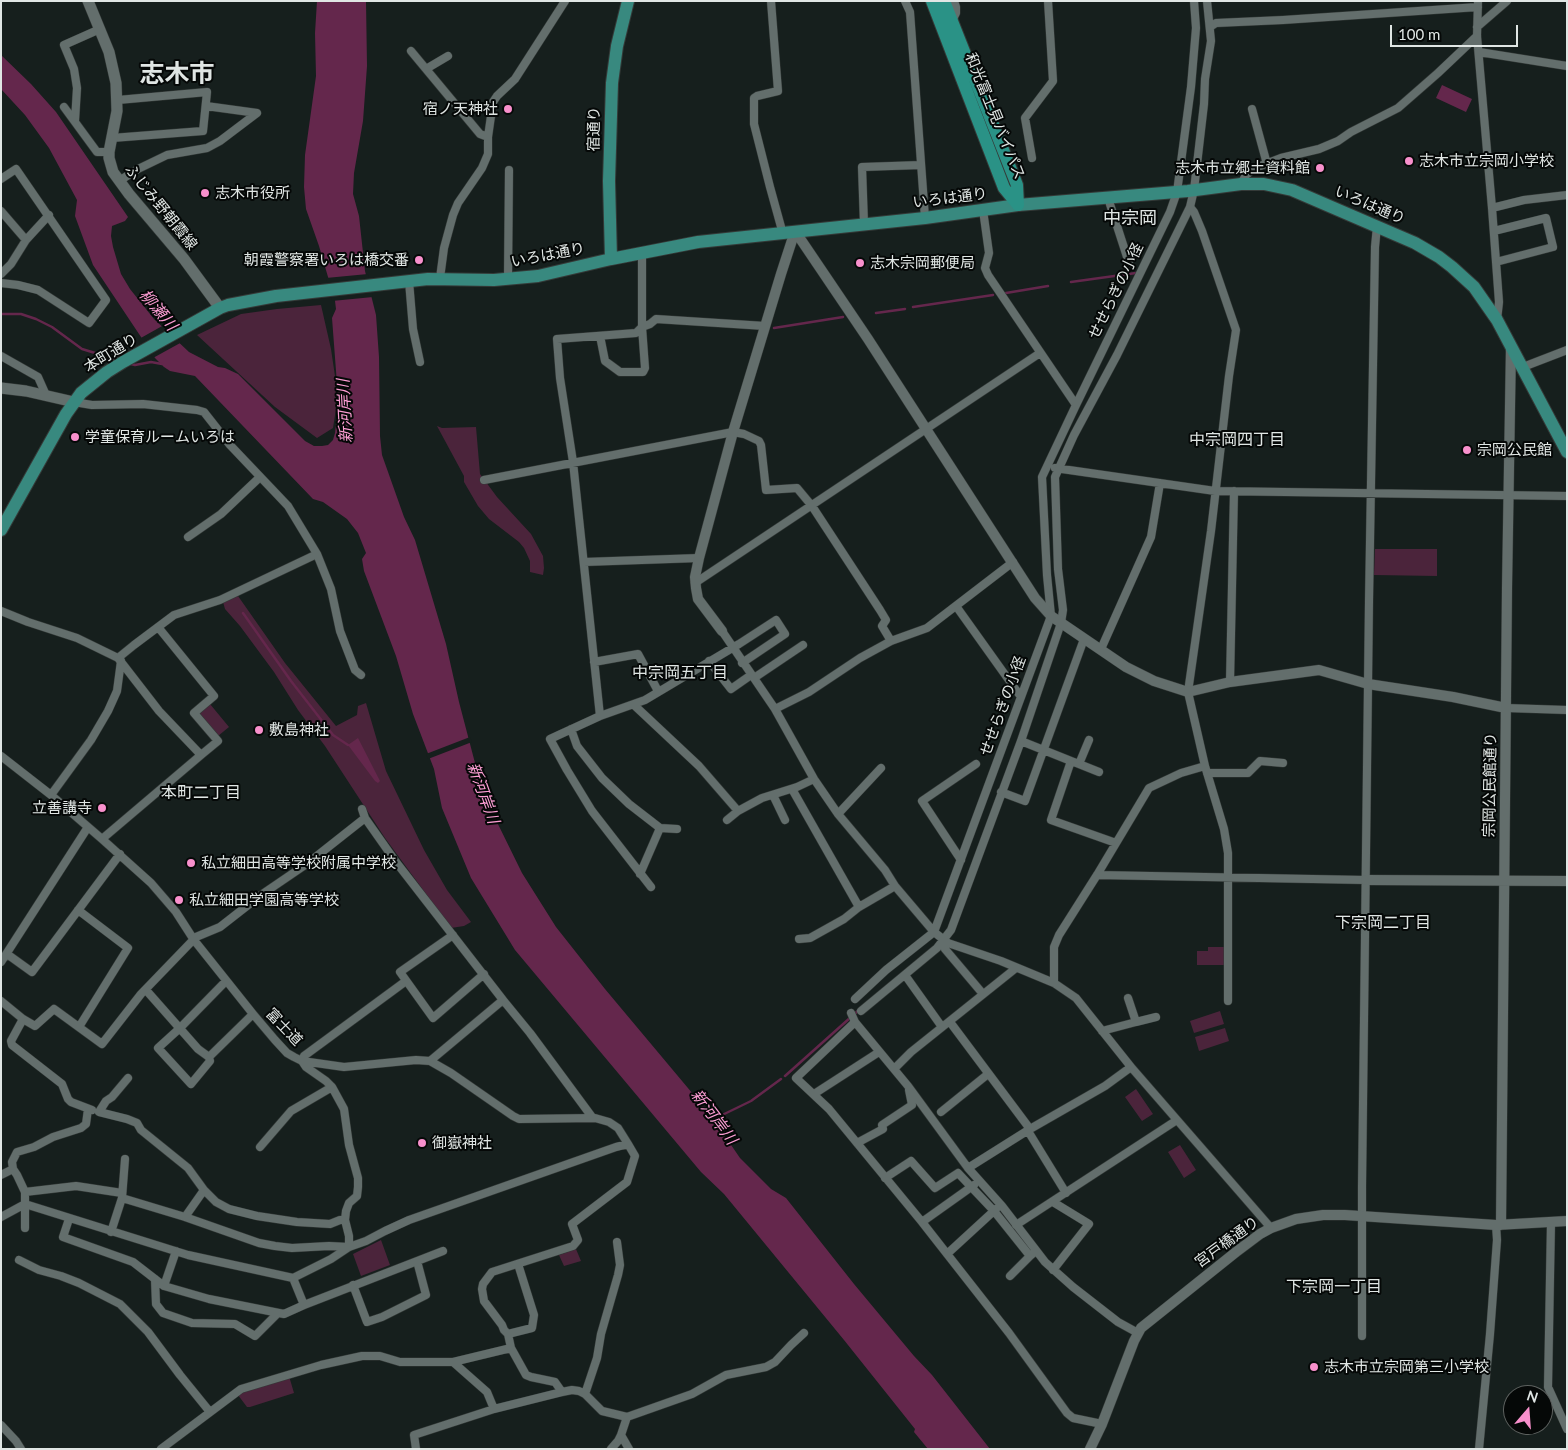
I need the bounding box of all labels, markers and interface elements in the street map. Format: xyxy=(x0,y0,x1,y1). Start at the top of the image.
scale bar xyxy=(1393,15,1520,47)
text: 100 m xyxy=(1398,25,1440,43)
street label: 和光富士見バイパス xyxy=(961,50,1029,182)
district label: 志木市 xyxy=(140,59,214,89)
place label: 宿ノ天神社 xyxy=(423,100,498,118)
marker: 宿ノ天神社 xyxy=(502,103,514,115)
street label: 宿通り xyxy=(585,106,603,152)
place label: 志木市立宗岡小学校 xyxy=(1419,152,1554,170)
marker: 志木市立宗岡小学校 xyxy=(1403,155,1415,167)
place label: 志木市立郷土資料館 xyxy=(1175,159,1310,177)
street label: ふじみ野朝霞線 xyxy=(121,161,201,253)
marker: 志木市立郷土資料館 xyxy=(1314,162,1326,174)
street label: いろは通り xyxy=(1332,182,1408,228)
place label: 志木市役所 xyxy=(215,184,290,202)
street label: いろは通り xyxy=(912,184,988,212)
marker: 志木市役所 xyxy=(199,187,211,199)
district label: 中宗岡 xyxy=(1103,207,1157,229)
street label: いろは通り xyxy=(509,239,587,271)
street label: せせらぎの小径 xyxy=(1085,240,1147,342)
place label: 朝霞警察署いろは橋交番 xyxy=(244,251,409,269)
marker: 朝霞警察署いろは橋交番 xyxy=(413,254,425,266)
place label: 志木宗岡郵便局 xyxy=(870,254,975,272)
marker: 志木宗岡郵便局 xyxy=(854,257,866,269)
water label: 柳瀬川 xyxy=(135,285,181,335)
street label: 本町通り xyxy=(81,329,141,377)
water label: 新河岸川 xyxy=(334,379,356,443)
place label: 学童保育ルームいろは xyxy=(85,428,235,446)
district label: 中宗岡四丁目 xyxy=(1189,430,1285,450)
marker: 学童保育ルームいろは xyxy=(69,431,81,443)
place label: 宗岡公民館 xyxy=(1477,441,1552,459)
marker: 宗岡公民館 xyxy=(1461,444,1473,456)
street label: せせらぎの小径 xyxy=(977,654,1029,758)
district label: 中宗岡五丁目 xyxy=(632,663,728,683)
place label: 敷島神社 xyxy=(269,721,329,739)
marker: 敷島神社 xyxy=(253,724,265,736)
street label: 宗岡公民館通り xyxy=(1480,732,1500,838)
water label: 新河岸川 xyxy=(463,760,503,826)
district label: 本町二丁目 xyxy=(161,783,241,803)
place label: 立善講寺 xyxy=(32,799,92,817)
marker: 立善講寺 xyxy=(96,802,108,814)
place label: 私立細田高等学校附属中学校 xyxy=(201,854,396,872)
marker: 私立細田高等学校附属中学校 xyxy=(185,857,197,869)
place label: 私立細田学園高等学校 xyxy=(189,891,339,909)
marker: 私立細田学園高等学校 xyxy=(173,894,185,906)
district label: 下宗岡二丁目 xyxy=(1335,913,1431,933)
street label: 富士道 xyxy=(262,1005,306,1049)
water label: 新河岸川 xyxy=(687,1086,741,1148)
place label: 御嶽神社 xyxy=(432,1134,492,1152)
marker: 御嶽神社 xyxy=(416,1137,428,1149)
street label: 宮戸橋通り xyxy=(1191,1213,1263,1271)
district label: 下宗岡一丁目 xyxy=(1286,1277,1382,1297)
place label: 志木市立宗岡第三小学校 xyxy=(1324,1358,1489,1376)
marker: 志木市立宗岡第三小学校 xyxy=(1308,1361,1320,1373)
north arrow xyxy=(1503,1385,1553,1435)
text: N xyxy=(1525,1386,1540,1406)

